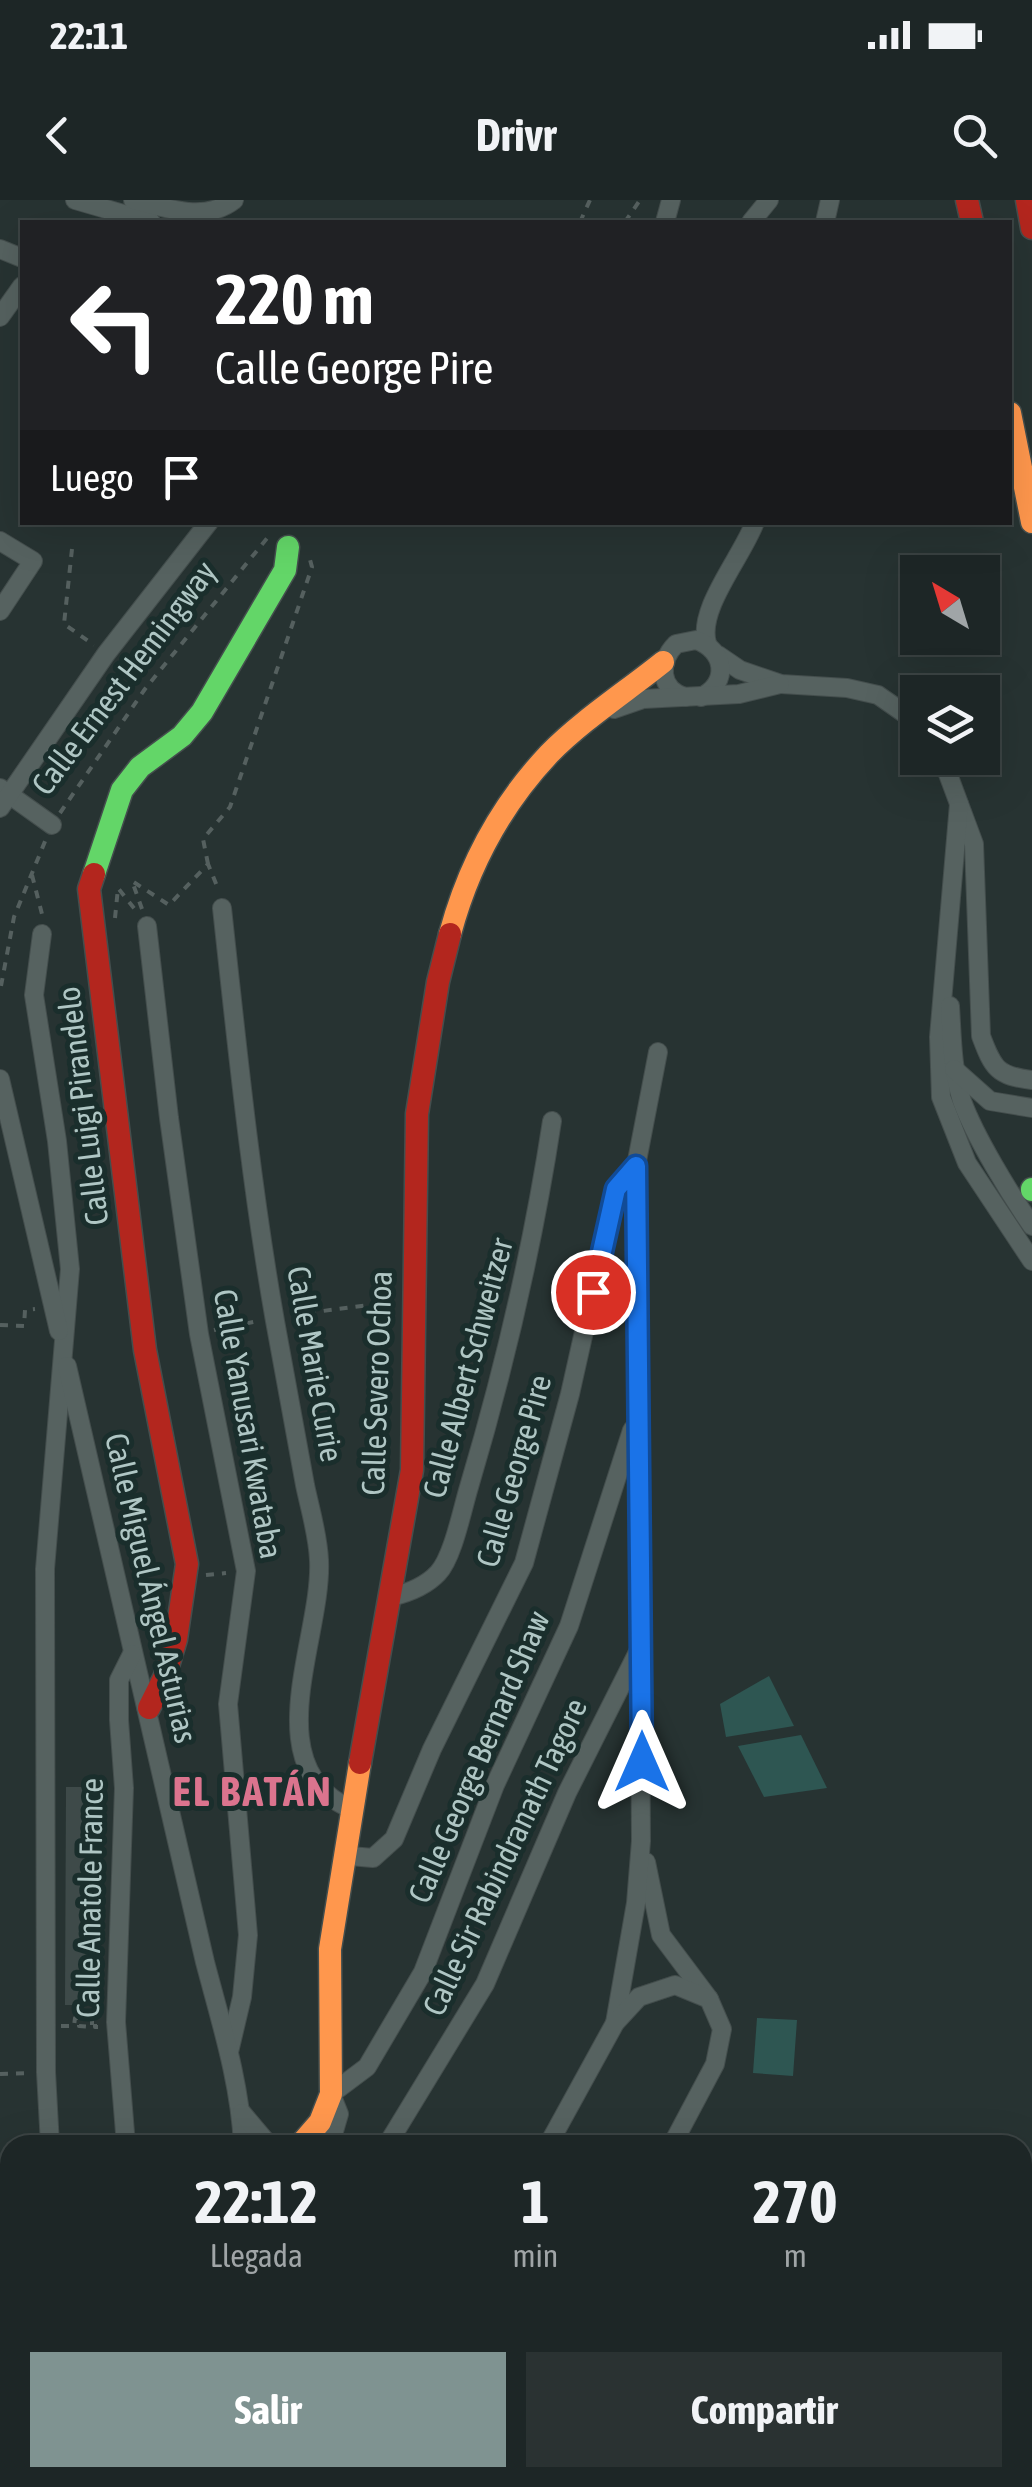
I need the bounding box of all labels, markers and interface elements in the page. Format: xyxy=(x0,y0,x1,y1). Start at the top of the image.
text: 22:11 xyxy=(50,14,128,57)
icon: back xyxy=(30,108,85,163)
icon: search xyxy=(947,108,1002,163)
text: Drivr xyxy=(476,109,556,161)
text: 220 m xyxy=(215,259,374,339)
icon: left xyxy=(50,260,180,390)
text: Calle George Pire xyxy=(215,342,494,394)
icon: arrive xyxy=(154,450,209,505)
text: Luego xyxy=(50,456,134,499)
street label: Calle Ernest Hemingway xyxy=(24,554,223,802)
north arrow xyxy=(900,555,1000,655)
map controls xyxy=(900,555,1000,775)
button: layers xyxy=(900,675,1000,775)
street label: Calle Luigi Pirandelo xyxy=(50,985,115,1227)
street label: Calle Albert Schweitzer xyxy=(415,1233,520,1502)
pin xyxy=(551,1250,636,1335)
street label: Calle Marie Curie xyxy=(280,1263,351,1465)
icon: arrive xyxy=(566,1265,621,1320)
street label: Calle Severo Ochoa xyxy=(354,1270,399,1496)
street label: Calle Yanusari Kwataba xyxy=(207,1286,290,1562)
street label: Calle George Pire xyxy=(468,1371,559,1571)
street label: Calle Miguel Ángel Asturias xyxy=(98,1429,205,1746)
street label: Calle George Bernard Shaw xyxy=(400,1605,557,1908)
street label: Calle Sir Rabindranath Tagore xyxy=(415,1692,594,2021)
position arrow xyxy=(590,1710,694,1814)
district label: EL BATÁN xyxy=(173,1767,333,1815)
street label: Calle Anatole France xyxy=(69,1778,110,2018)
text: 22:12 xyxy=(194,2167,318,2236)
text: 1 xyxy=(521,2167,550,2236)
text: 270 xyxy=(753,2167,837,2236)
text: Llegada xyxy=(210,2237,303,2274)
text: min xyxy=(512,2237,558,2274)
text: m xyxy=(784,2237,807,2274)
button: Salir xyxy=(30,2352,506,2467)
button: Compartir xyxy=(526,2352,1002,2467)

